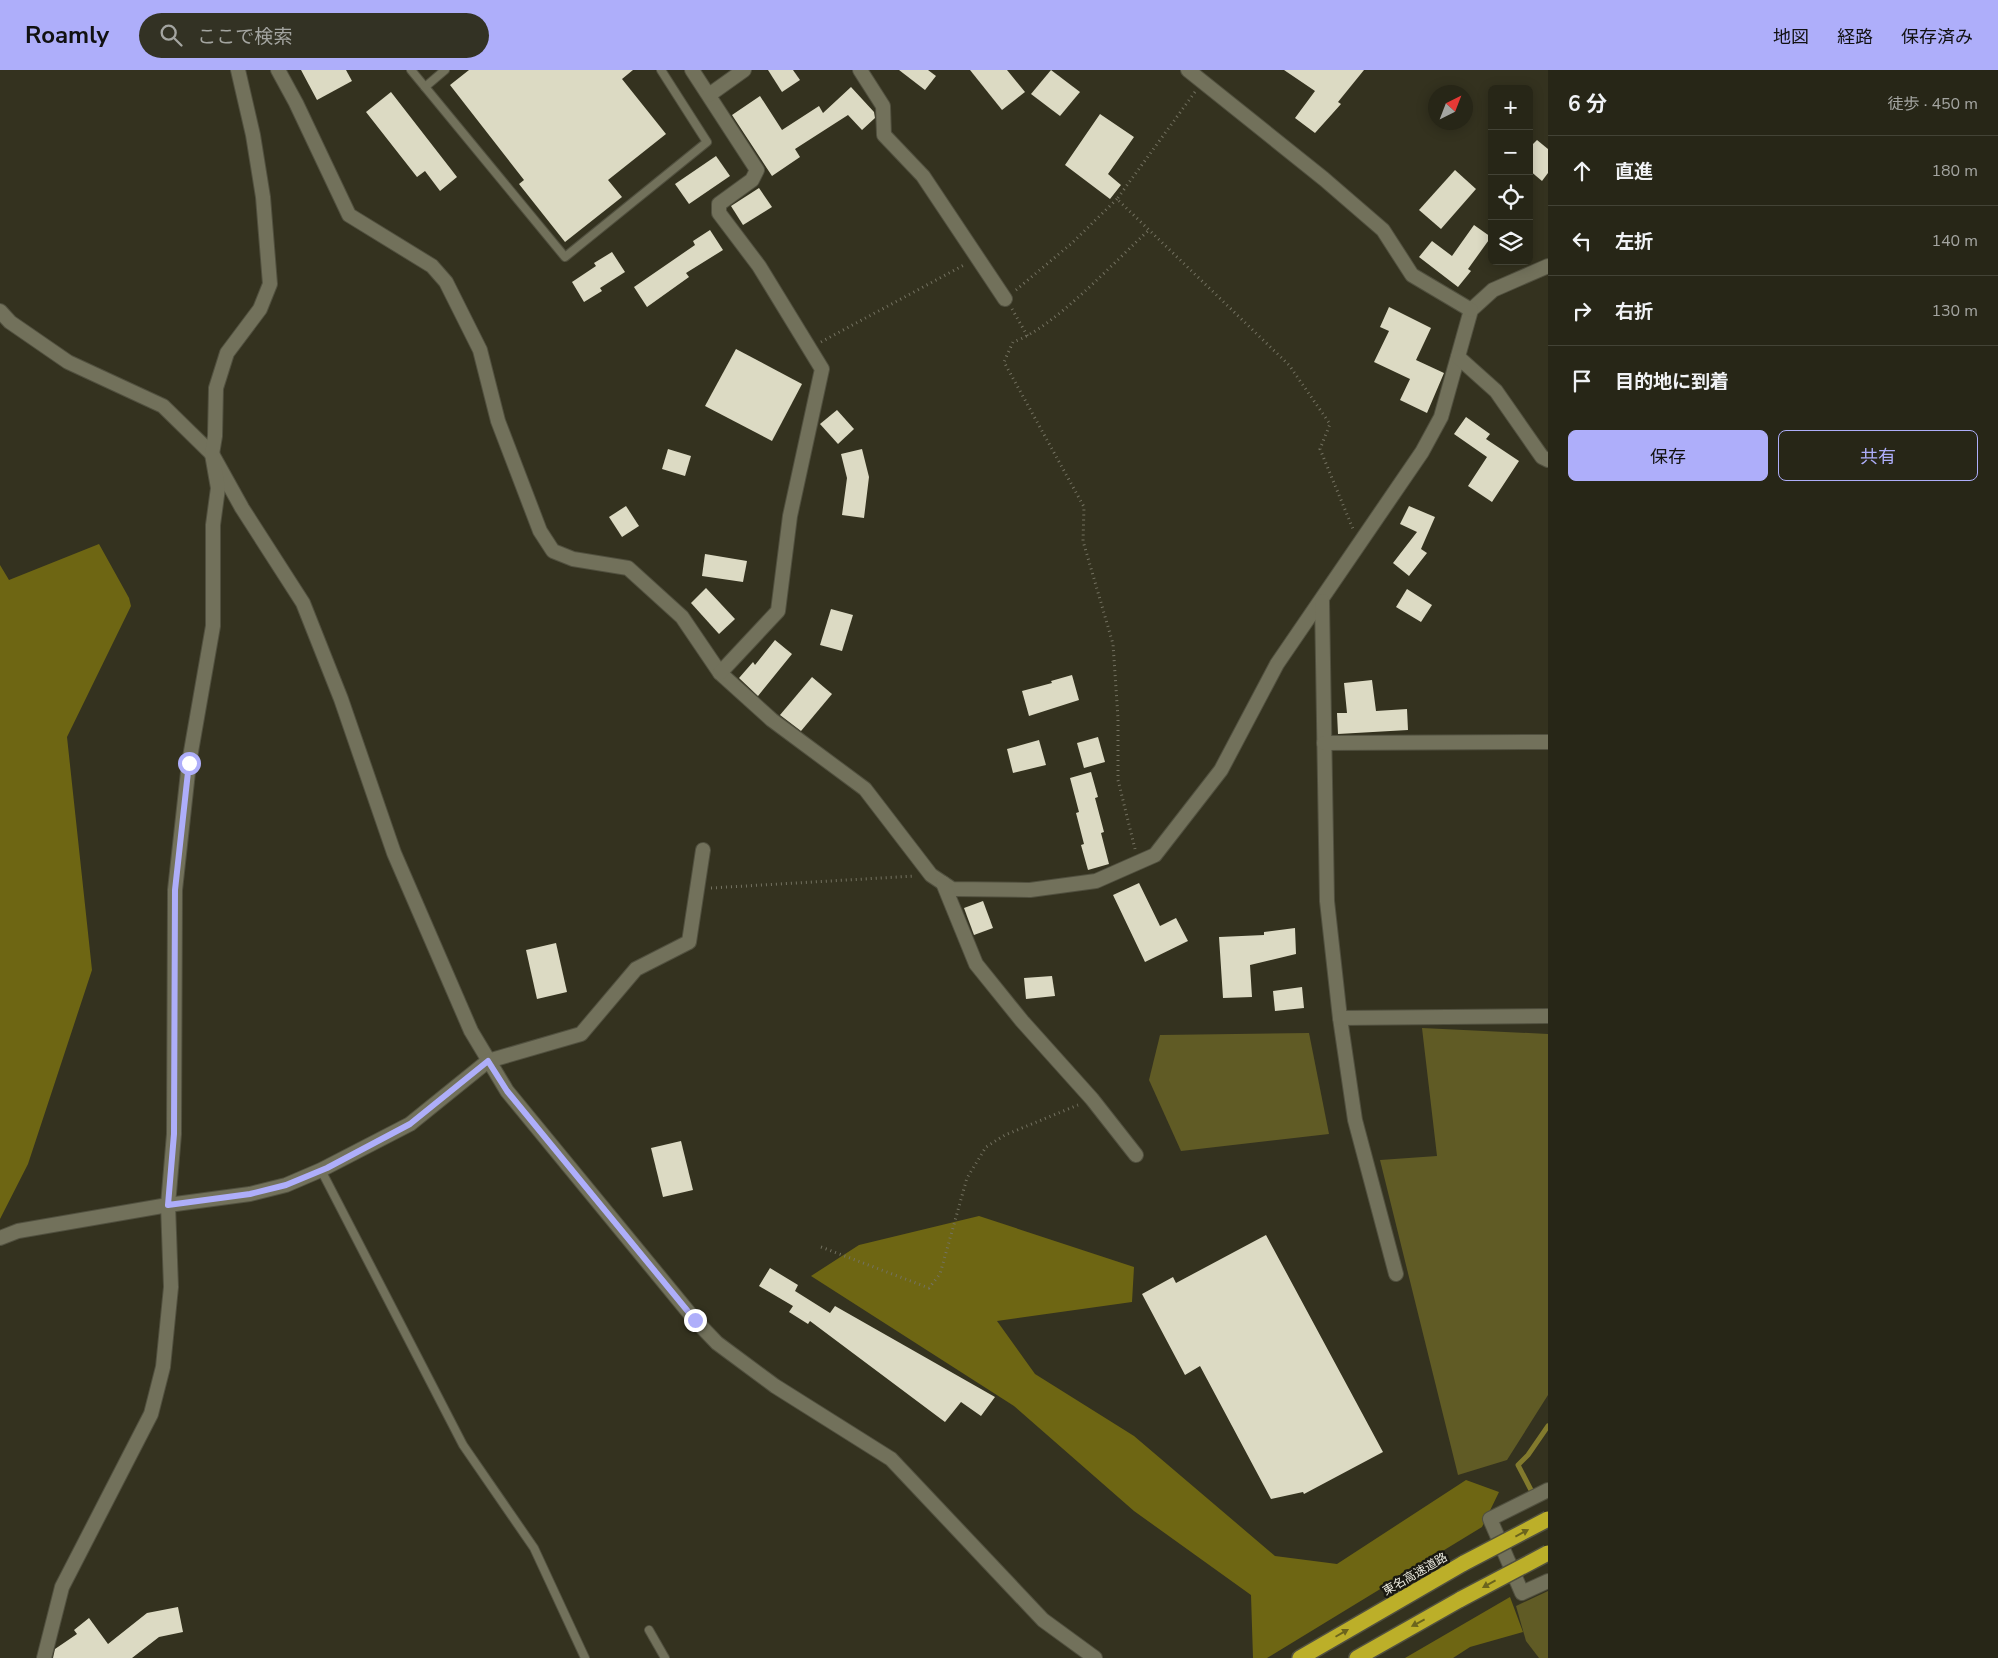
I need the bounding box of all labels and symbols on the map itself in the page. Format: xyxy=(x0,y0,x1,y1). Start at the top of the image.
north arrow xyxy=(1428,85,1473,130)
route start xyxy=(178,752,201,775)
route end xyxy=(684,1309,707,1332)
one-way arrow xyxy=(1514,1529,1529,1537)
street label: 東名高速道路 xyxy=(1380,1549,1450,1599)
one-way arrow xyxy=(1483,1579,1496,1588)
one-way arrow xyxy=(1412,1618,1425,1627)
one-way arrow xyxy=(1335,1629,1349,1638)

